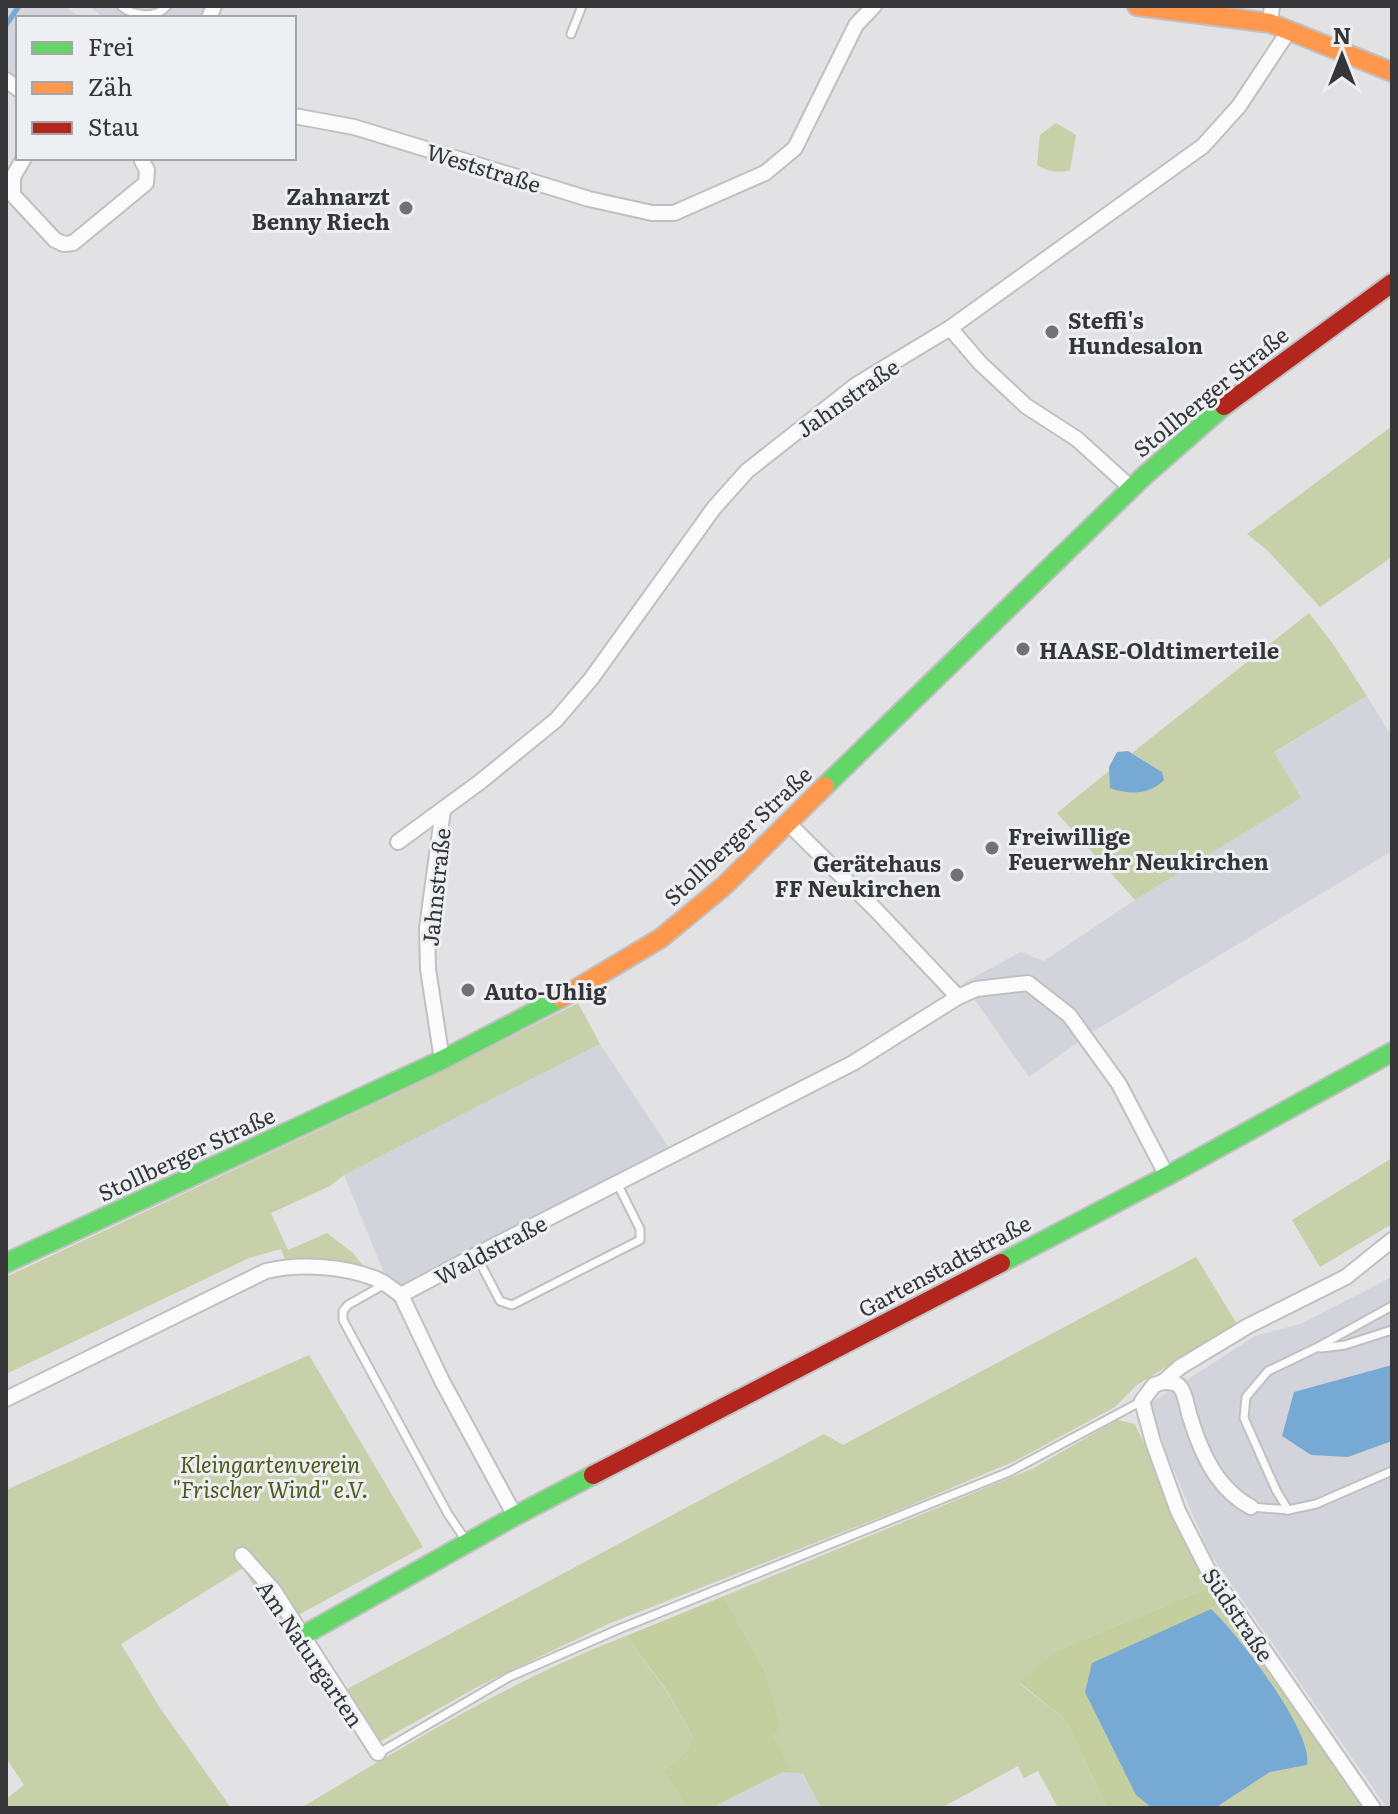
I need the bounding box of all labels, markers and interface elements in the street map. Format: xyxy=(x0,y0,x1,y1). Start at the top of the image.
legend xyxy=(16,16,296,160)
north arrow xyxy=(1302,16,1382,96)
text: N xyxy=(1333,18,1351,51)
text: Frei xyxy=(88,28,134,63)
text: Zäh xyxy=(88,68,133,103)
text: Stau xyxy=(88,108,139,143)
street label: Weststraße xyxy=(423,134,545,200)
place label: Zahnarzt Benny Riech xyxy=(252,179,390,237)
marker: Zahnarzt Benny Riech xyxy=(397,199,415,217)
place label: Steffi's Hundesalon xyxy=(1068,303,1203,361)
street label: Stollberger Straße xyxy=(1125,318,1295,464)
marker: Steffi's Hundesalon xyxy=(1043,323,1061,341)
street label: Jahnstraße xyxy=(789,349,905,445)
place label: HAASE-Oldtimerteile xyxy=(1039,633,1279,666)
marker: HAASE-Oldtimerteile xyxy=(1014,640,1032,658)
street label: Stollberger Straße xyxy=(656,758,818,912)
place label: Freiwillige Feuerwehr Neukirchen xyxy=(1008,819,1269,877)
street label: Jahnstraße xyxy=(412,826,458,948)
marker: Freiwillige Feuerwehr Neukirchen xyxy=(983,839,1001,857)
place label: Gerätehaus FF Neukirchen xyxy=(775,846,941,904)
marker: Gerätehaus FF Neukirchen xyxy=(948,866,966,884)
place label: Auto-Uhlig xyxy=(484,974,607,1007)
marker: Auto-Uhlig xyxy=(459,981,477,999)
street label: Stollberger Straße xyxy=(92,1098,280,1208)
street label: Waldstraße xyxy=(428,1206,552,1292)
street label: Gartenstadtstraße xyxy=(852,1206,1036,1324)
park label: Kleingartenverein "Frischer Wind" e.V. xyxy=(172,1447,368,1505)
street label: Südstraße xyxy=(1195,1560,1283,1668)
street label: Am Naturgarten xyxy=(249,1573,373,1733)

